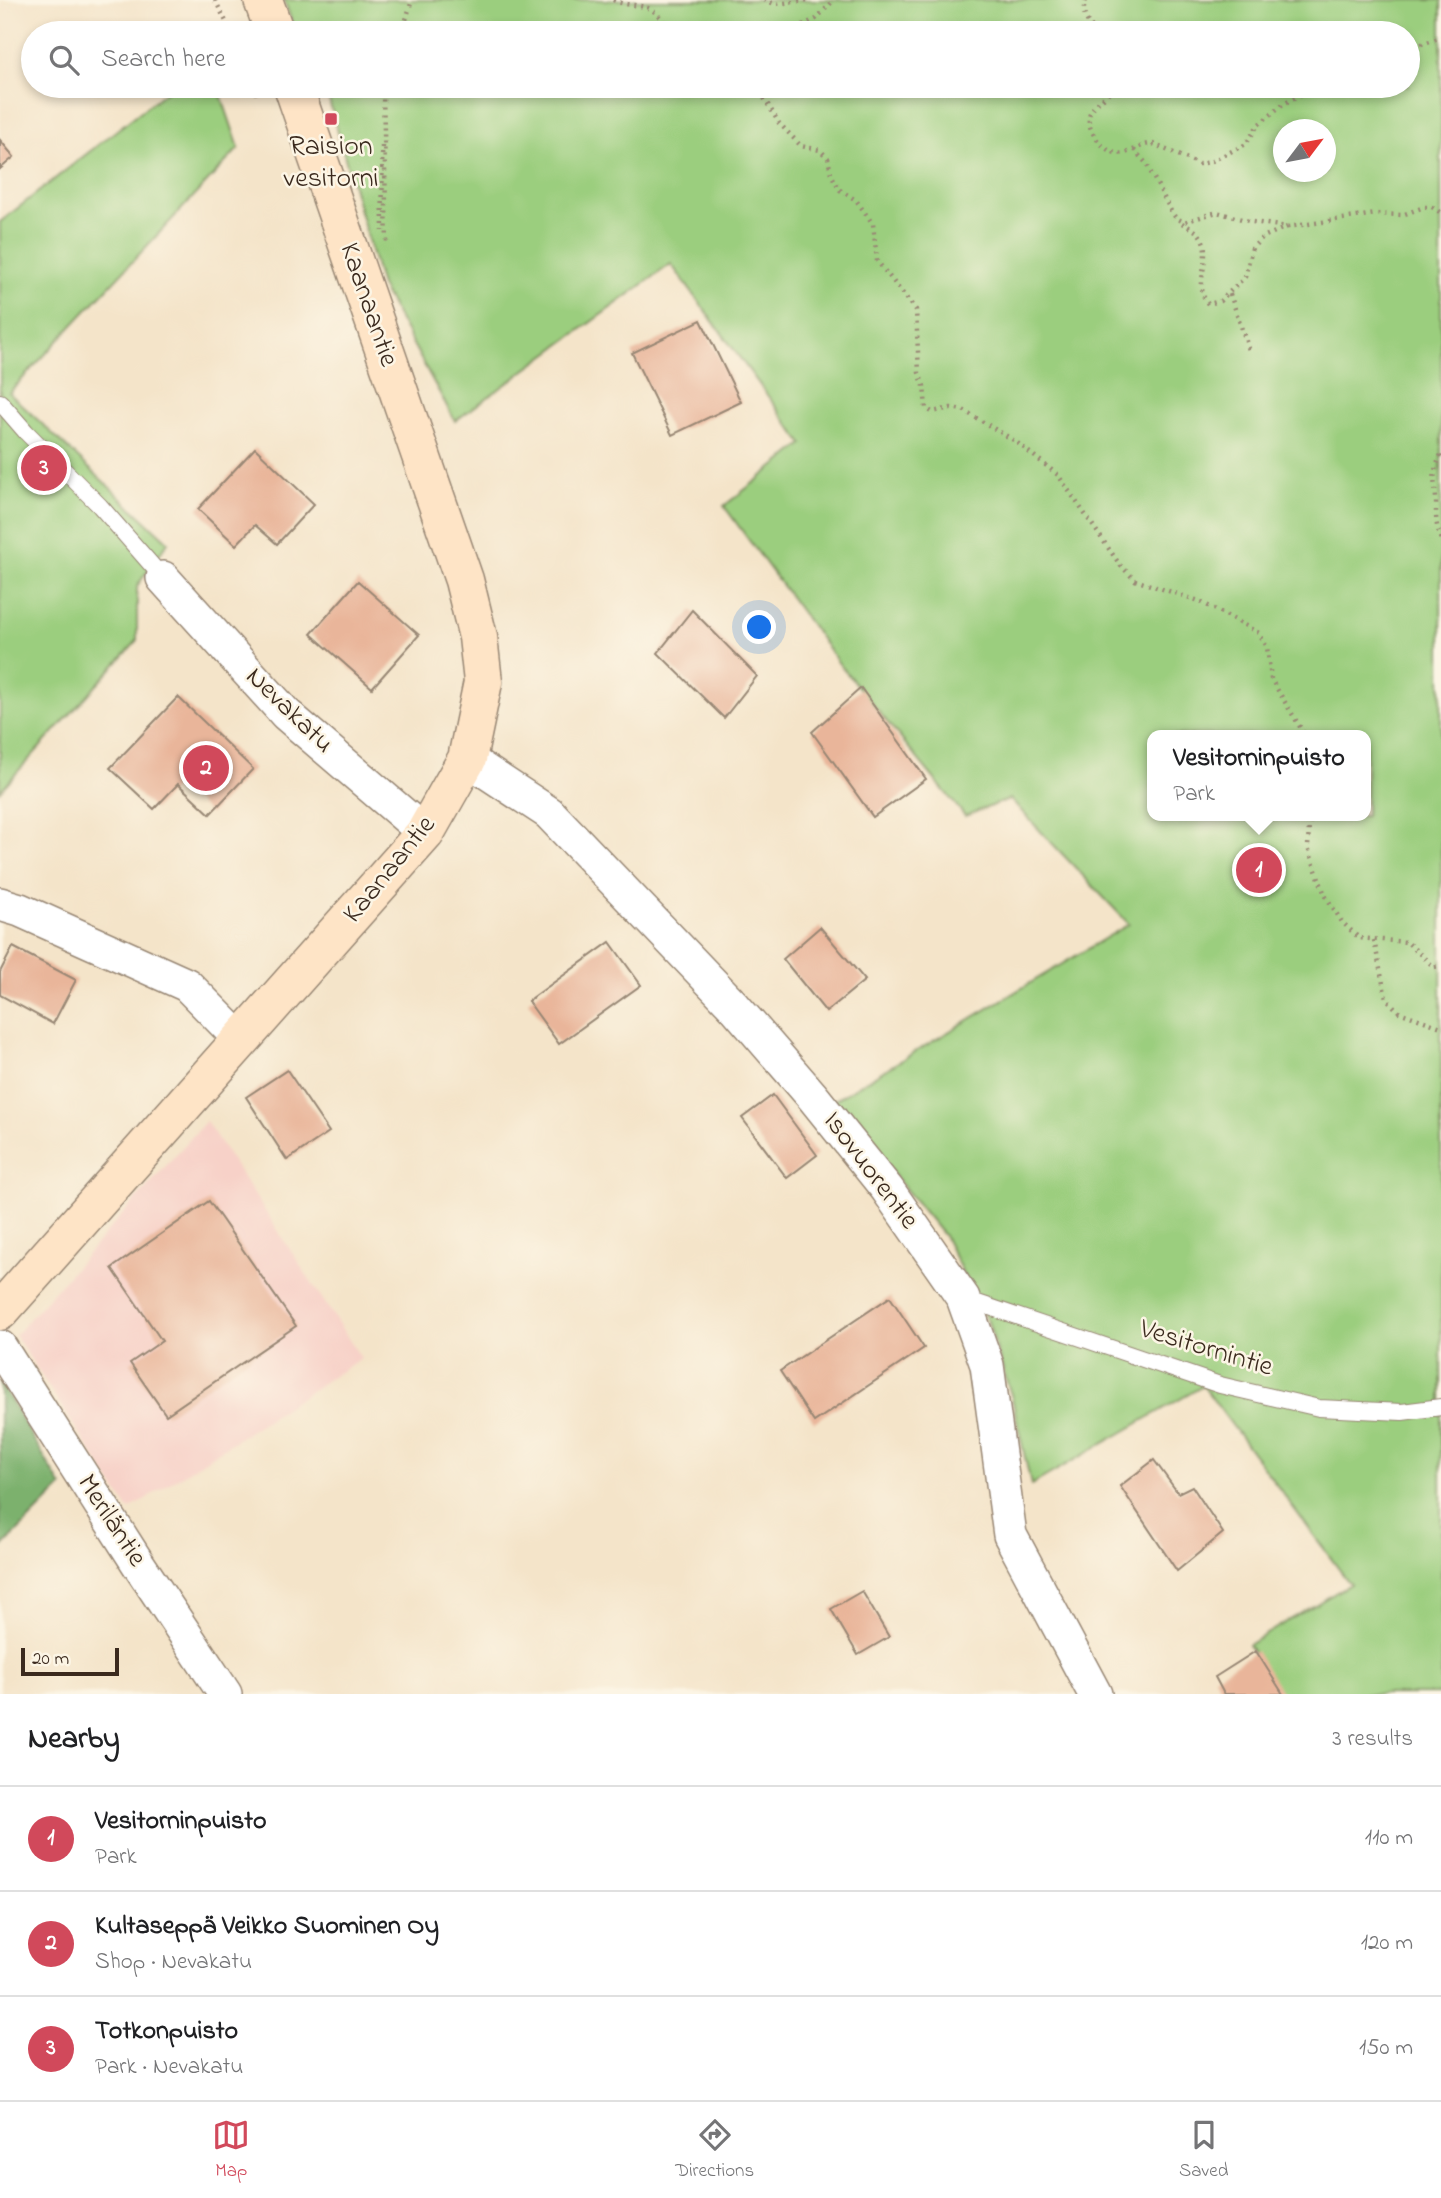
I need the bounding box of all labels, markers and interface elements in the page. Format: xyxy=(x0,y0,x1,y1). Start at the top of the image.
search box xyxy=(21,21,1420,98)
icon: search xyxy=(45,41,83,79)
text: Search here xyxy=(101,41,226,79)
marker: Raision vesitorni xyxy=(323,111,339,127)
north arrow xyxy=(1273,119,1336,182)
place label: Raision vesitorni xyxy=(284,127,378,200)
street label: Kaanaantie xyxy=(328,237,408,373)
pin: 3 xyxy=(21,442,67,494)
your location xyxy=(742,610,776,644)
street label: Nevakatu xyxy=(235,658,343,764)
popup xyxy=(1147,730,1371,821)
text: Vesitorninpuisto xyxy=(1173,740,1345,778)
pin: 2 xyxy=(183,742,229,794)
text: Park xyxy=(1173,778,1215,811)
street label: Kaanaantie xyxy=(334,807,447,933)
pin: 1 xyxy=(1236,844,1282,896)
street label: Isovuorentie xyxy=(812,1103,928,1239)
street label: Vesitornintie xyxy=(1133,1309,1278,1389)
street label: Meriläntie xyxy=(66,1467,156,1576)
scale bar xyxy=(21,1645,119,1677)
text: 20 m xyxy=(32,1646,69,1673)
text: Nearby xyxy=(28,1718,120,1762)
text: 3 results xyxy=(1332,1723,1413,1756)
text: Vesitorninpuisto xyxy=(95,1803,267,1841)
text: 1 xyxy=(47,1822,55,1855)
text: 110 m xyxy=(1365,1822,1413,1855)
text: Park xyxy=(95,1841,137,1874)
text: Kultaseppä Veikko Suominen Oy xyxy=(95,1908,439,1946)
text: 2 xyxy=(45,1927,57,1960)
text: 120 m xyxy=(1361,1927,1413,1960)
text: Shop · Nevakatu xyxy=(95,1946,252,1979)
text: Totkonpuisto xyxy=(95,2013,238,2051)
text: 3 xyxy=(46,2032,56,2065)
text: 150 m xyxy=(1359,2032,1413,2065)
text: Park · Nevakatu xyxy=(95,2051,243,2084)
tab: Map xyxy=(212,2116,250,2185)
tab: Directions xyxy=(675,2116,754,2185)
tab: Saved xyxy=(1179,2116,1229,2185)

